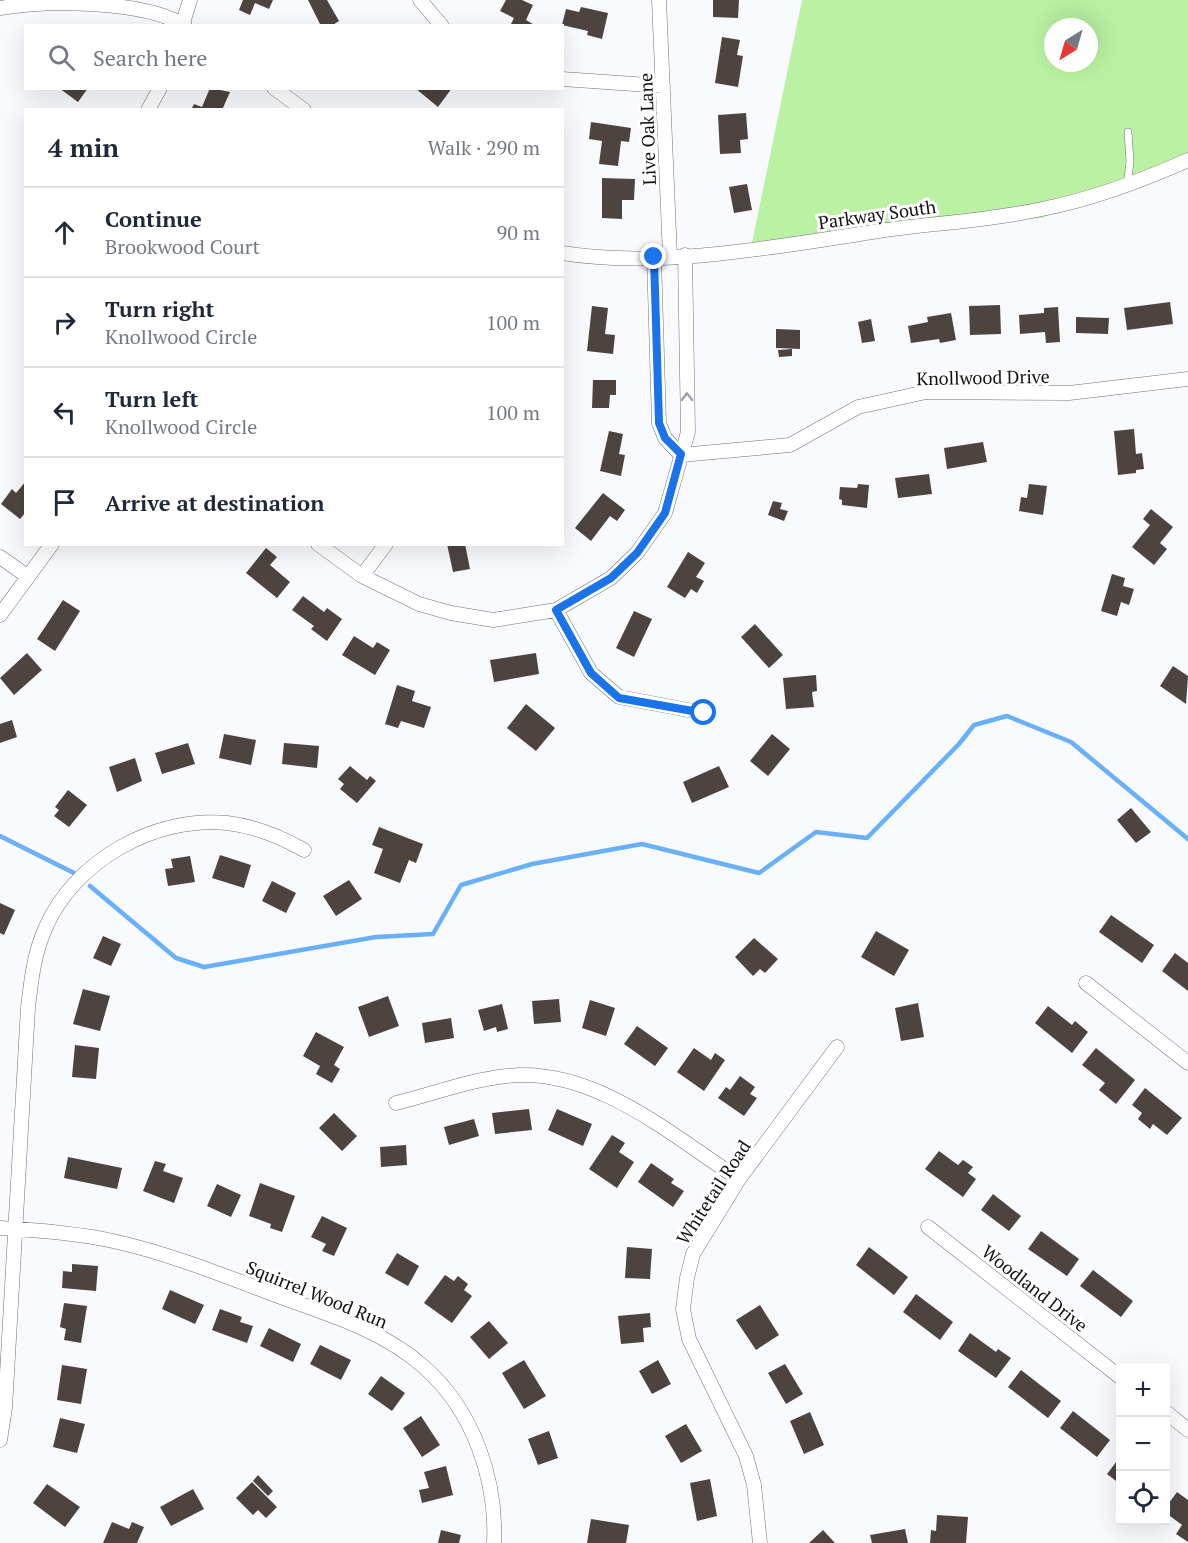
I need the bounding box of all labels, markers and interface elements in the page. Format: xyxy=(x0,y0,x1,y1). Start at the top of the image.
north arrow xyxy=(1044,18,1098,72)
search box xyxy=(24,24,564,90)
icon: search xyxy=(45,41,78,74)
text: Search here xyxy=(93,43,207,72)
street label: Live Oak Lane xyxy=(633,72,661,186)
text: 4 min xyxy=(48,130,119,164)
text: Walk · 290 m xyxy=(428,134,540,161)
street label: Parkway South xyxy=(816,194,938,234)
text: Continue xyxy=(105,204,202,233)
icon: ahead xyxy=(48,216,81,249)
text: 90 m xyxy=(497,219,540,246)
text: Brookwood Court xyxy=(105,233,260,260)
route end xyxy=(640,243,666,269)
text: Turn right xyxy=(105,294,214,323)
icon: right xyxy=(48,306,81,339)
text: 100 m xyxy=(486,309,540,336)
text: Knollwood Circle xyxy=(105,323,257,350)
street label: Knollwood Drive xyxy=(916,364,1050,390)
text: Turn left xyxy=(105,384,198,413)
one-way arrow xyxy=(681,393,693,402)
icon: left xyxy=(48,396,81,429)
text: 100 m xyxy=(486,399,540,426)
text: Knollwood Circle xyxy=(105,413,257,440)
icon: arrive xyxy=(48,486,81,519)
text: Arrive at destination xyxy=(105,488,324,517)
route start xyxy=(690,699,716,725)
street label: Whitetail Road xyxy=(670,1135,756,1249)
street label: Woodland Drive xyxy=(977,1239,1093,1337)
street label: Squirrel Wood Run xyxy=(243,1255,391,1333)
map controls xyxy=(1116,1363,1170,1525)
button: + xyxy=(1116,1363,1170,1417)
button: − xyxy=(1116,1417,1170,1471)
button: locate xyxy=(1116,1471,1170,1525)

